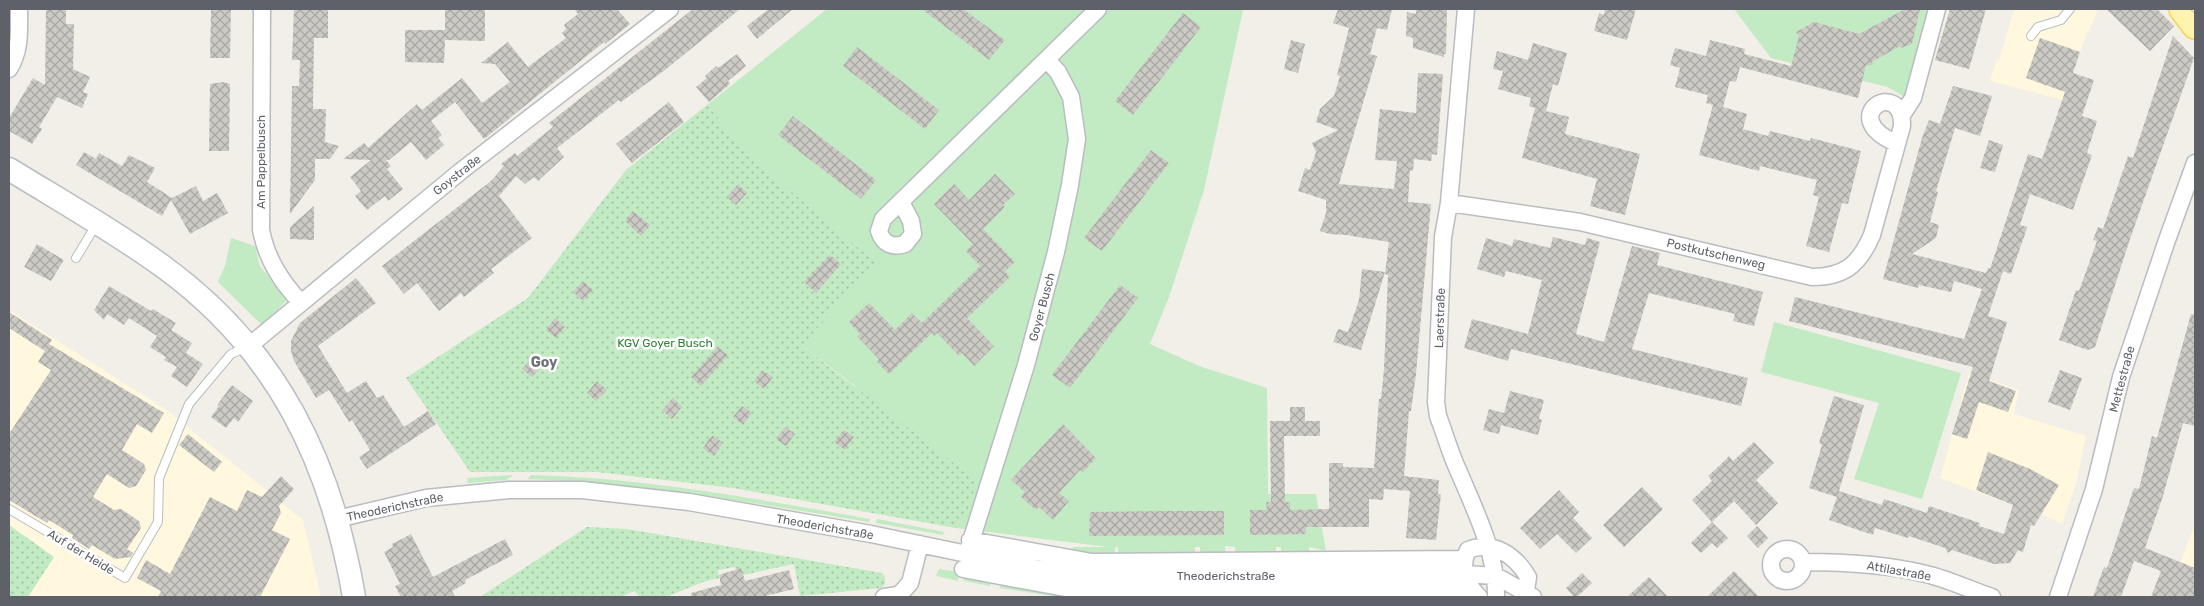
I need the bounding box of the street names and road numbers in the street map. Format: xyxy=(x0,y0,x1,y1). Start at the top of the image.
street label: Am Pappelbusch xyxy=(254,115,268,209)
street label: Goystraße xyxy=(430,152,484,198)
street label: Postkutschenweg xyxy=(1665,236,1767,272)
street label: Goyer Busch xyxy=(1026,271,1058,343)
street label: Laerstraße xyxy=(1432,287,1448,348)
street label: Mettestraße xyxy=(2106,344,2138,414)
street label: Theoderichstraße xyxy=(345,490,445,524)
street label: Theoderichstraße xyxy=(775,512,875,542)
street label: Auf der Heide xyxy=(45,527,117,578)
street label: Attilastraße xyxy=(1866,558,1933,584)
street label: Theoderichstraße xyxy=(1177,569,1276,583)

